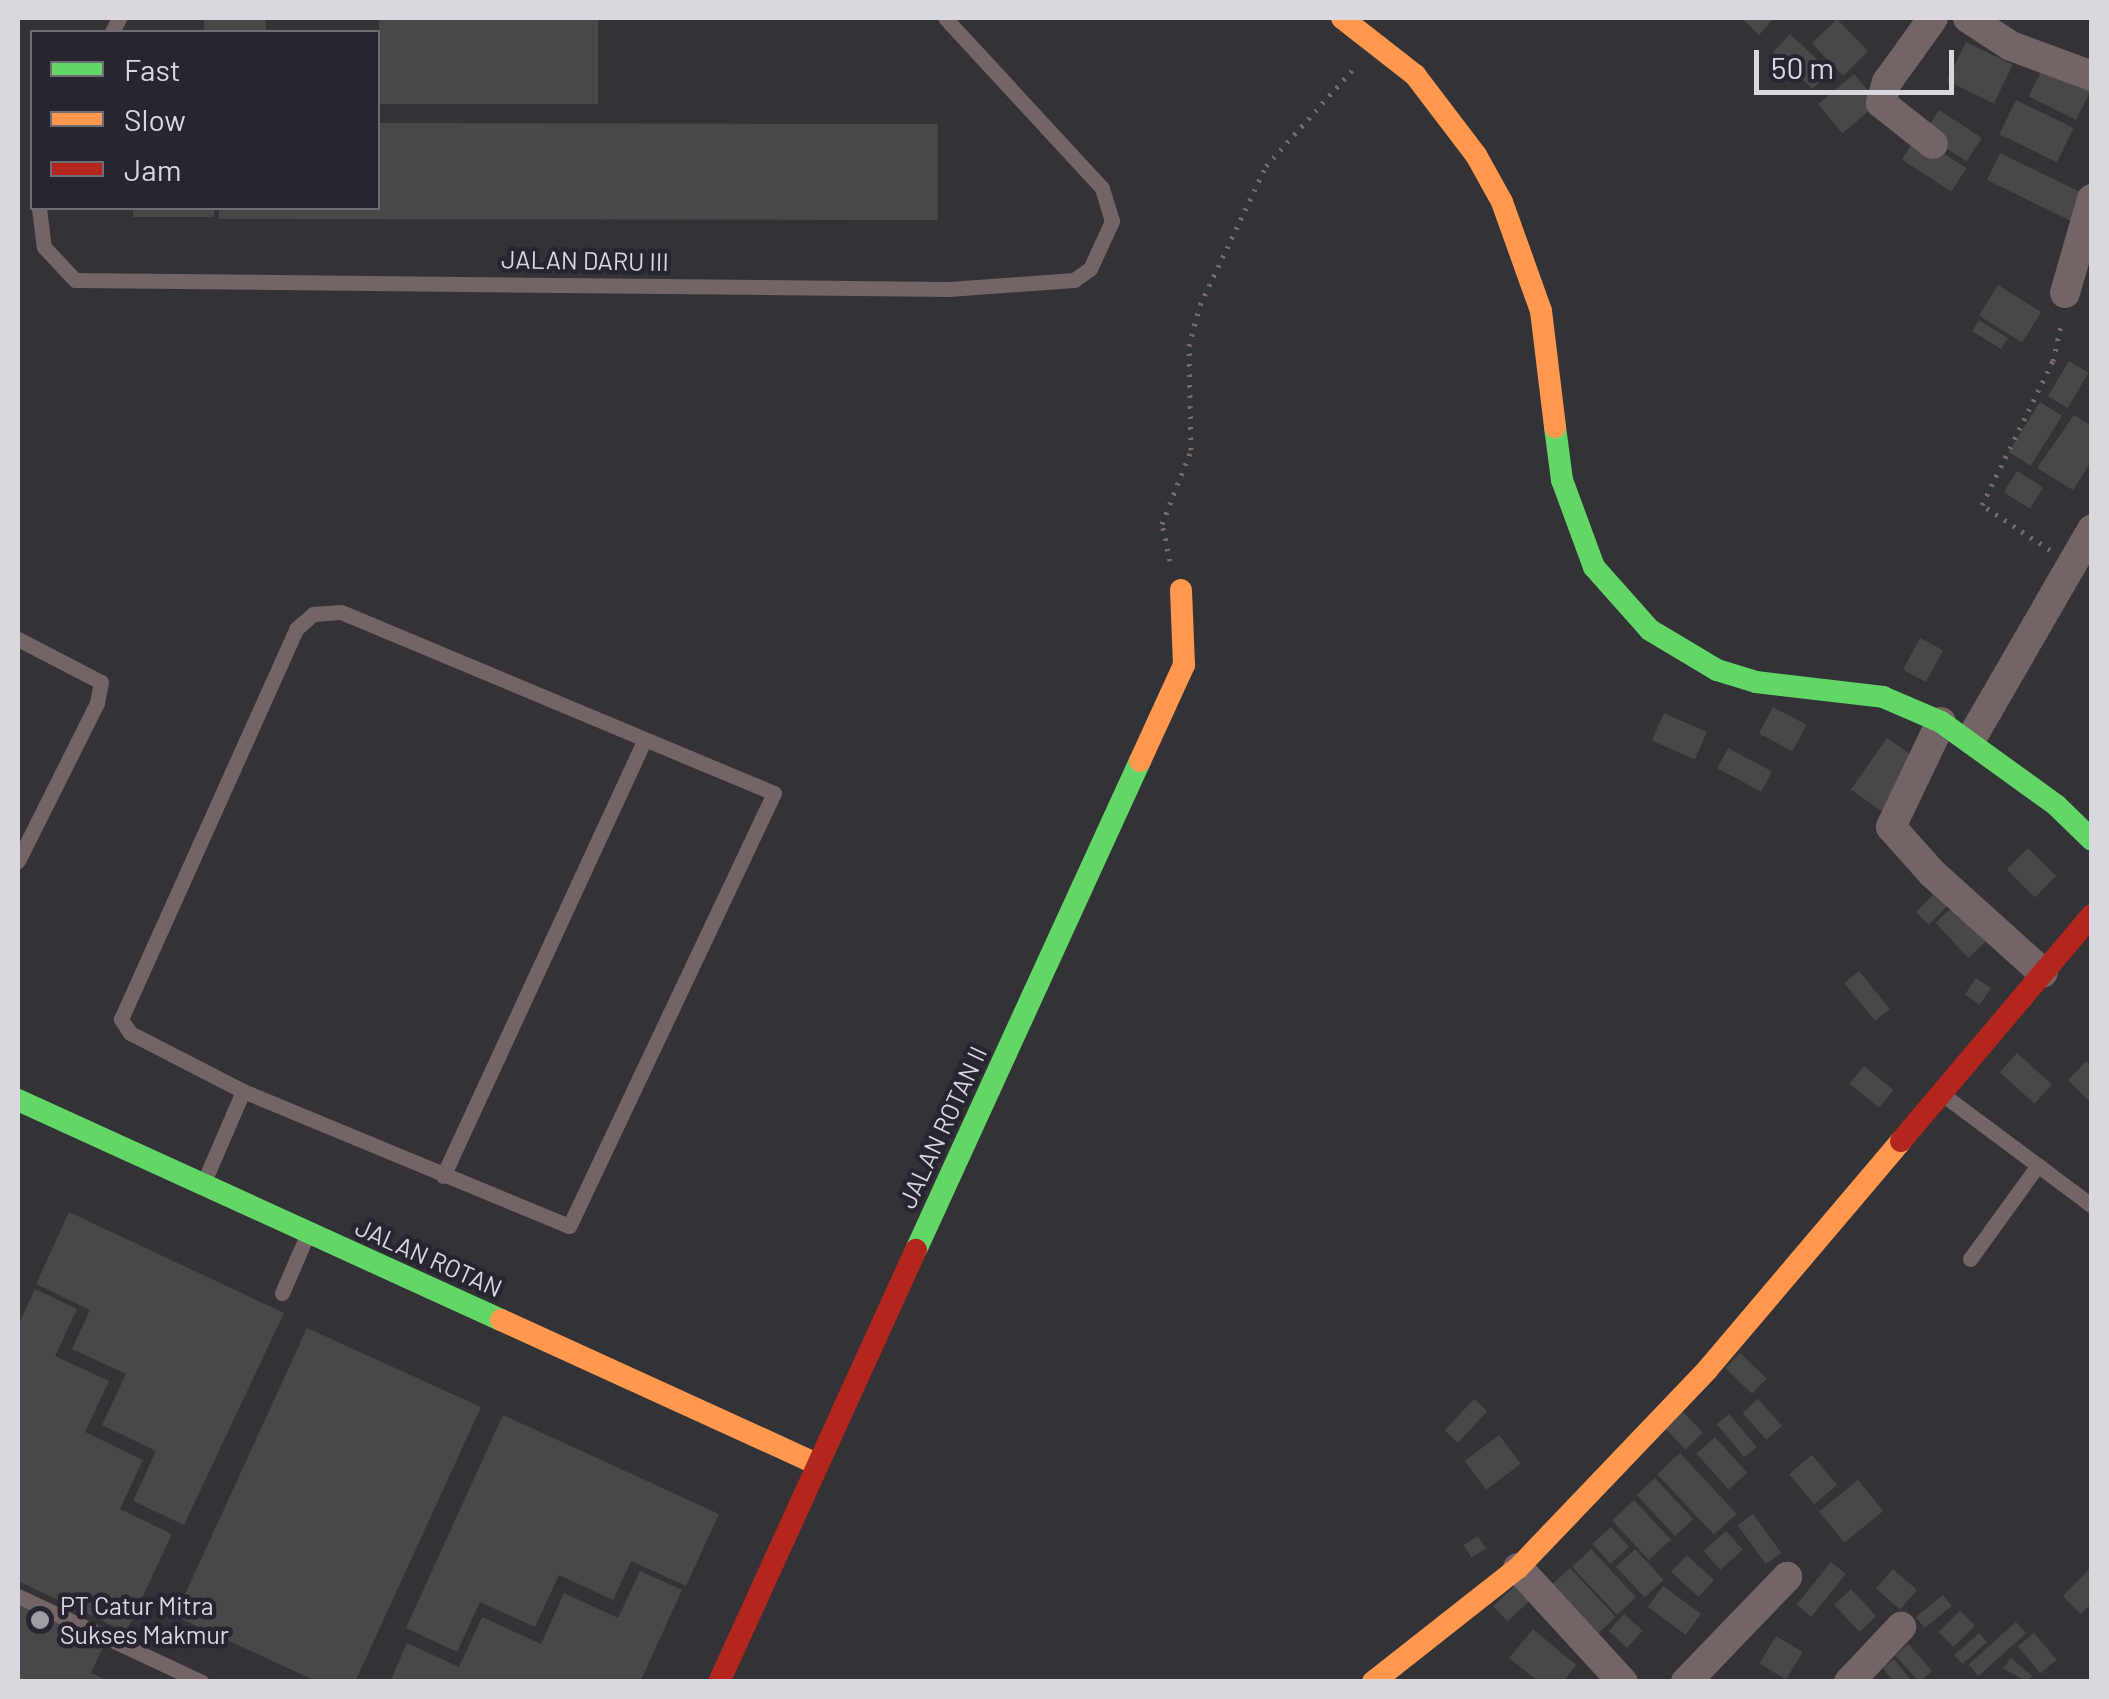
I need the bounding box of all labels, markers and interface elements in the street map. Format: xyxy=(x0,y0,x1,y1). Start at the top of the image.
legend xyxy=(30,30,380,210)
scale bar xyxy=(1759,30,1959,92)
text: 50 m xyxy=(1771,49,1834,85)
text: Fast xyxy=(124,51,181,87)
text: Slow xyxy=(124,101,186,137)
text: Jam xyxy=(124,151,181,187)
street label: JALAN DARU III xyxy=(501,244,669,276)
street label: JALAN ROTAN II xyxy=(891,1041,993,1213)
street label: JALAN ROTAN xyxy=(351,1211,507,1303)
place label: PT Catur Mitra Sukses Makmur xyxy=(60,1591,229,1650)
marker: PT Catur Mitra Sukses Makmur xyxy=(29,1609,51,1631)

